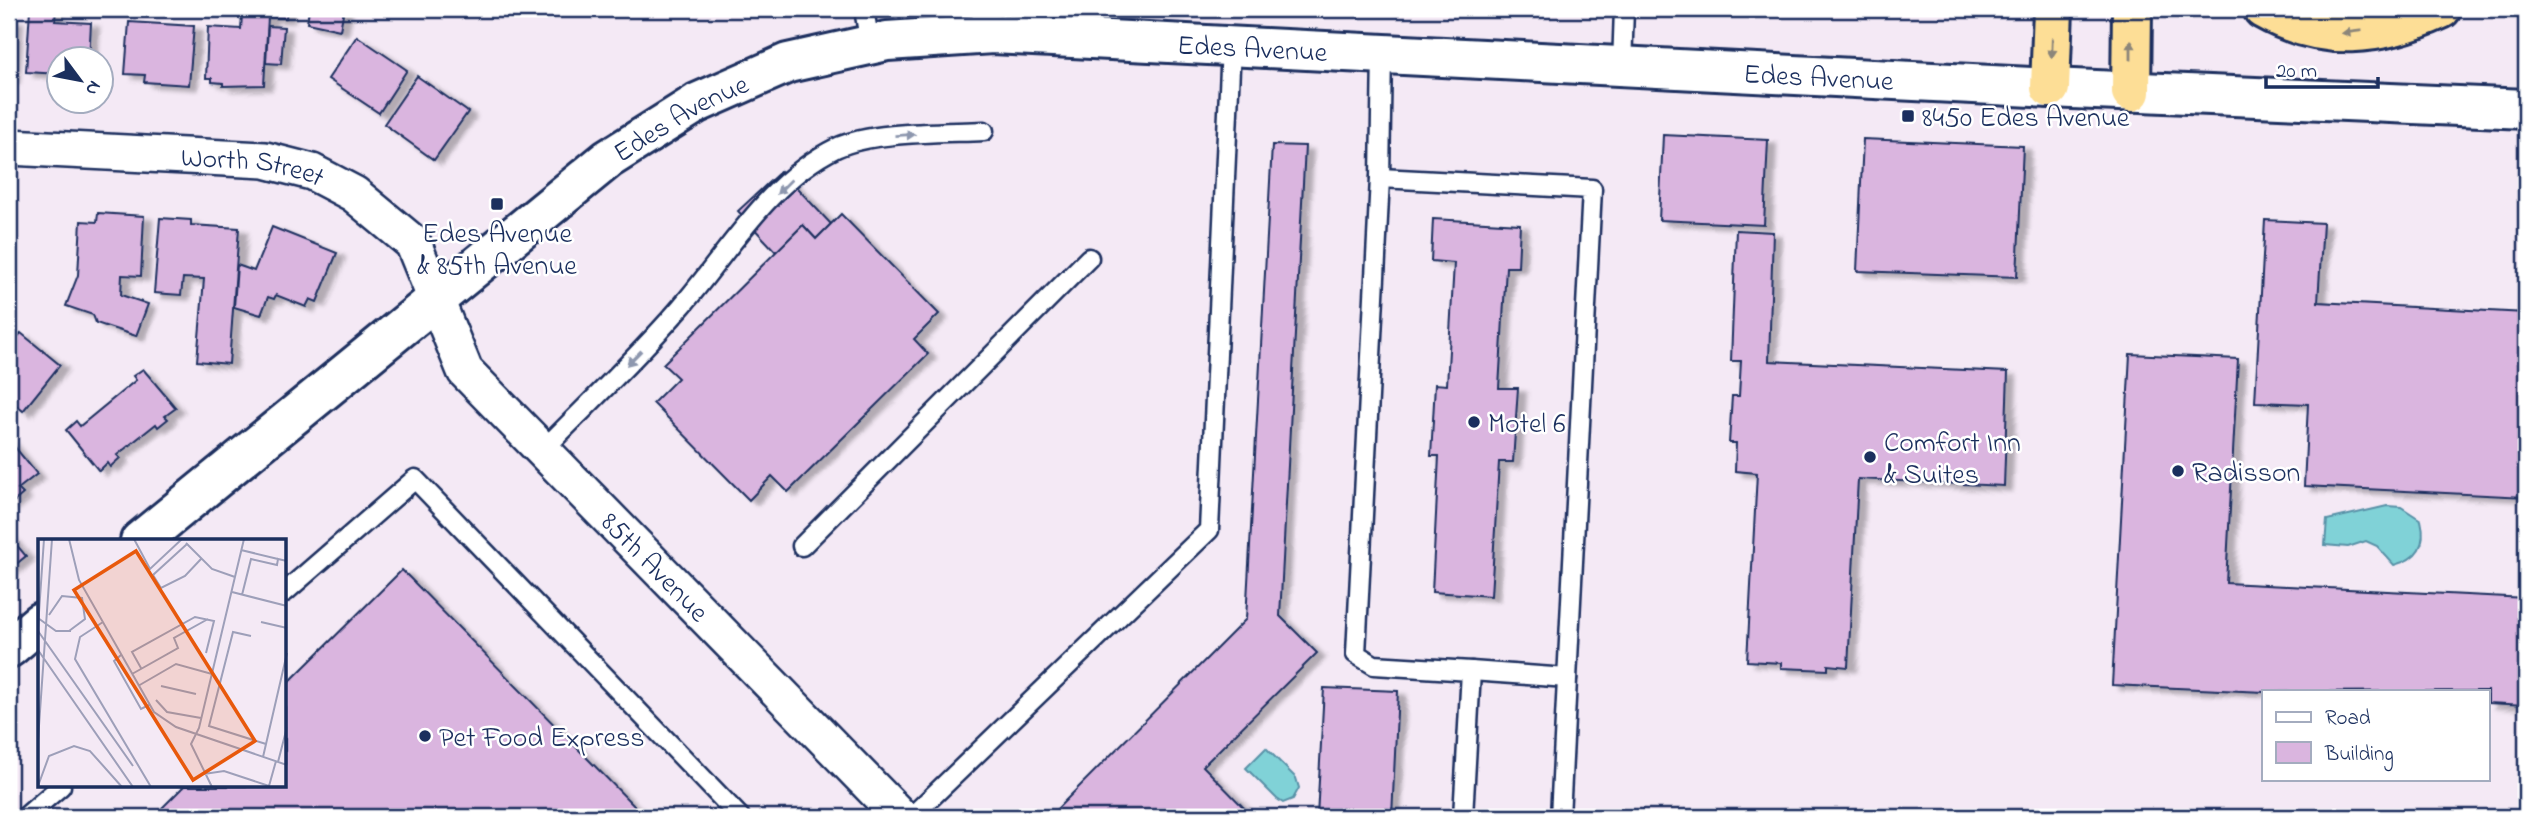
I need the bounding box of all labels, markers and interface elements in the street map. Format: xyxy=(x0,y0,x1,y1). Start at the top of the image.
street label: Edes Avenue xyxy=(1176,26,1329,75)
one-way arrow xyxy=(2341,27,2363,38)
one-way arrow xyxy=(2046,38,2057,60)
one-way arrow xyxy=(2125,39,2137,61)
north arrow xyxy=(46,46,116,116)
scale bar xyxy=(2266,46,2378,90)
street label: Edes Avenue xyxy=(1742,55,1895,104)
text: 20 m xyxy=(2276,57,2317,87)
street label: Edes Avenue xyxy=(606,66,756,175)
text: N xyxy=(77,75,107,100)
place label: 8450 Edes Avenue xyxy=(1922,99,2130,140)
marker: 8450 Edes Avenue xyxy=(1900,108,1916,124)
one-way arrow xyxy=(895,129,917,140)
street label: Worth Street xyxy=(180,139,331,199)
one-way arrow xyxy=(775,178,792,195)
marker: Edes Avenue & 85th Avenue xyxy=(489,196,505,212)
place label: Edes Avenue & 85th Avenue xyxy=(417,215,577,288)
one-way arrow xyxy=(626,350,642,366)
place label: Motel 6 xyxy=(1488,405,1566,446)
marker: Motel 6 xyxy=(1466,414,1482,430)
place label: Comfort Inn & Suites xyxy=(1884,424,2021,497)
marker: Comfort Inn & Suites xyxy=(1862,449,1878,465)
place label: Radisson xyxy=(2192,454,2300,495)
marker: Radisson xyxy=(2170,463,2186,479)
street label: 85th Avenue xyxy=(590,504,717,633)
inset map xyxy=(38,539,287,788)
legend xyxy=(2262,690,2490,780)
text: Road xyxy=(2325,704,2371,734)
place label: Pet Food Express xyxy=(439,719,644,760)
marker: Pet Food Express xyxy=(417,728,433,744)
text: Building xyxy=(2324,740,2394,772)

